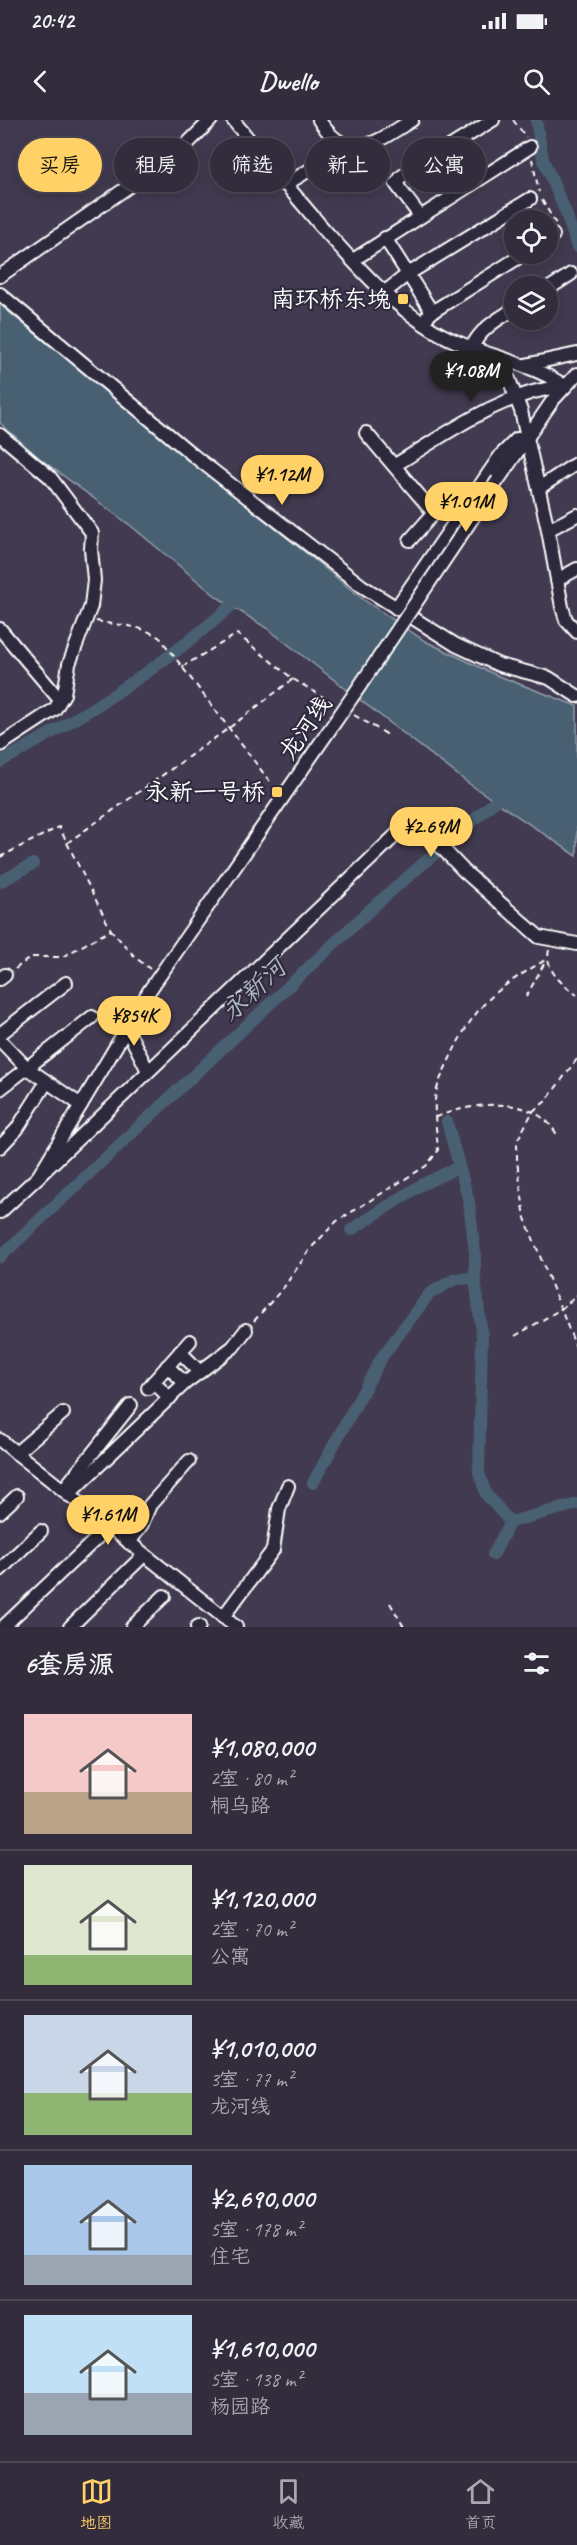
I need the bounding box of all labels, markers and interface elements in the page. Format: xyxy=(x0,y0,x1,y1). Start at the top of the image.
text: 20:42 xyxy=(30,7,74,35)
text: Dwello xyxy=(259,64,318,98)
icon: back xyxy=(24,65,57,98)
icon: search xyxy=(520,65,553,98)
chip: 买房 xyxy=(18,138,102,192)
chip: 租房 xyxy=(114,138,198,192)
chip: 筛选 xyxy=(210,138,294,192)
chip: 新上 xyxy=(306,138,390,192)
chip: 公寓 xyxy=(402,138,486,192)
map controls xyxy=(504,210,558,330)
button: locate xyxy=(504,210,558,264)
button: layers xyxy=(504,276,558,330)
place label: 南环桥东堍 xyxy=(271,284,391,314)
marker: 南环桥东堍 xyxy=(396,292,410,306)
pin: ¥1.08M xyxy=(422,351,520,402)
text: ¥1.08M xyxy=(444,358,498,383)
pin: ¥1.12M xyxy=(233,455,331,506)
text: ¥1.12M xyxy=(255,462,309,487)
pin: ¥1.01M xyxy=(417,482,515,533)
text: ¥1.01M xyxy=(439,489,493,514)
street label: 龙河线 xyxy=(272,690,338,766)
place label: 永新一号桥 xyxy=(145,777,265,807)
marker: 永新一号桥 xyxy=(270,785,284,799)
pin: ¥2.69M xyxy=(382,807,480,858)
text: ¥2.69M xyxy=(404,814,458,839)
water label: 永新河 xyxy=(214,948,296,1028)
pin: ¥854K xyxy=(92,996,176,1047)
text: ¥854K xyxy=(111,1003,157,1028)
pin: ¥1.61M xyxy=(59,1495,157,1546)
text: ¥1.61M xyxy=(81,1502,135,1527)
icon: filters xyxy=(520,1647,553,1680)
text: 6套房源 xyxy=(24,1648,114,1681)
text: ¥1,080,000 xyxy=(210,1731,314,1764)
icon: home xyxy=(72,1738,144,1810)
text: 2室 · 80 m² xyxy=(210,1766,293,1791)
text: 桐乌路 xyxy=(210,1793,270,1818)
text: ¥1,120,000 xyxy=(210,1882,314,1915)
icon: home xyxy=(72,1889,144,1961)
text: 2室 · 70 m² xyxy=(210,1917,293,1942)
text: 公寓 xyxy=(210,1944,250,1969)
text: ¥1,010,000 xyxy=(210,2032,314,2065)
icon: home xyxy=(72,2039,144,2111)
text: 3室 · 77 m² xyxy=(210,2067,293,2092)
text: 龙河线 xyxy=(210,2094,270,2119)
text: ¥2,690,000 xyxy=(210,2182,314,2215)
icon: home xyxy=(72,2189,144,2261)
text: 5室 · 178 m² xyxy=(210,2217,302,2242)
text: 住宅 xyxy=(210,2244,250,2269)
text: ¥1,610,000 xyxy=(210,2332,314,2365)
icon: home xyxy=(72,2339,144,2411)
text: 5室 · 138 m² xyxy=(210,2367,302,2392)
text: 杨园路 xyxy=(210,2394,270,2419)
tab: 地图 xyxy=(80,2475,113,2533)
tab: 收藏 xyxy=(272,2475,305,2533)
tab: 首页 xyxy=(464,2475,497,2533)

